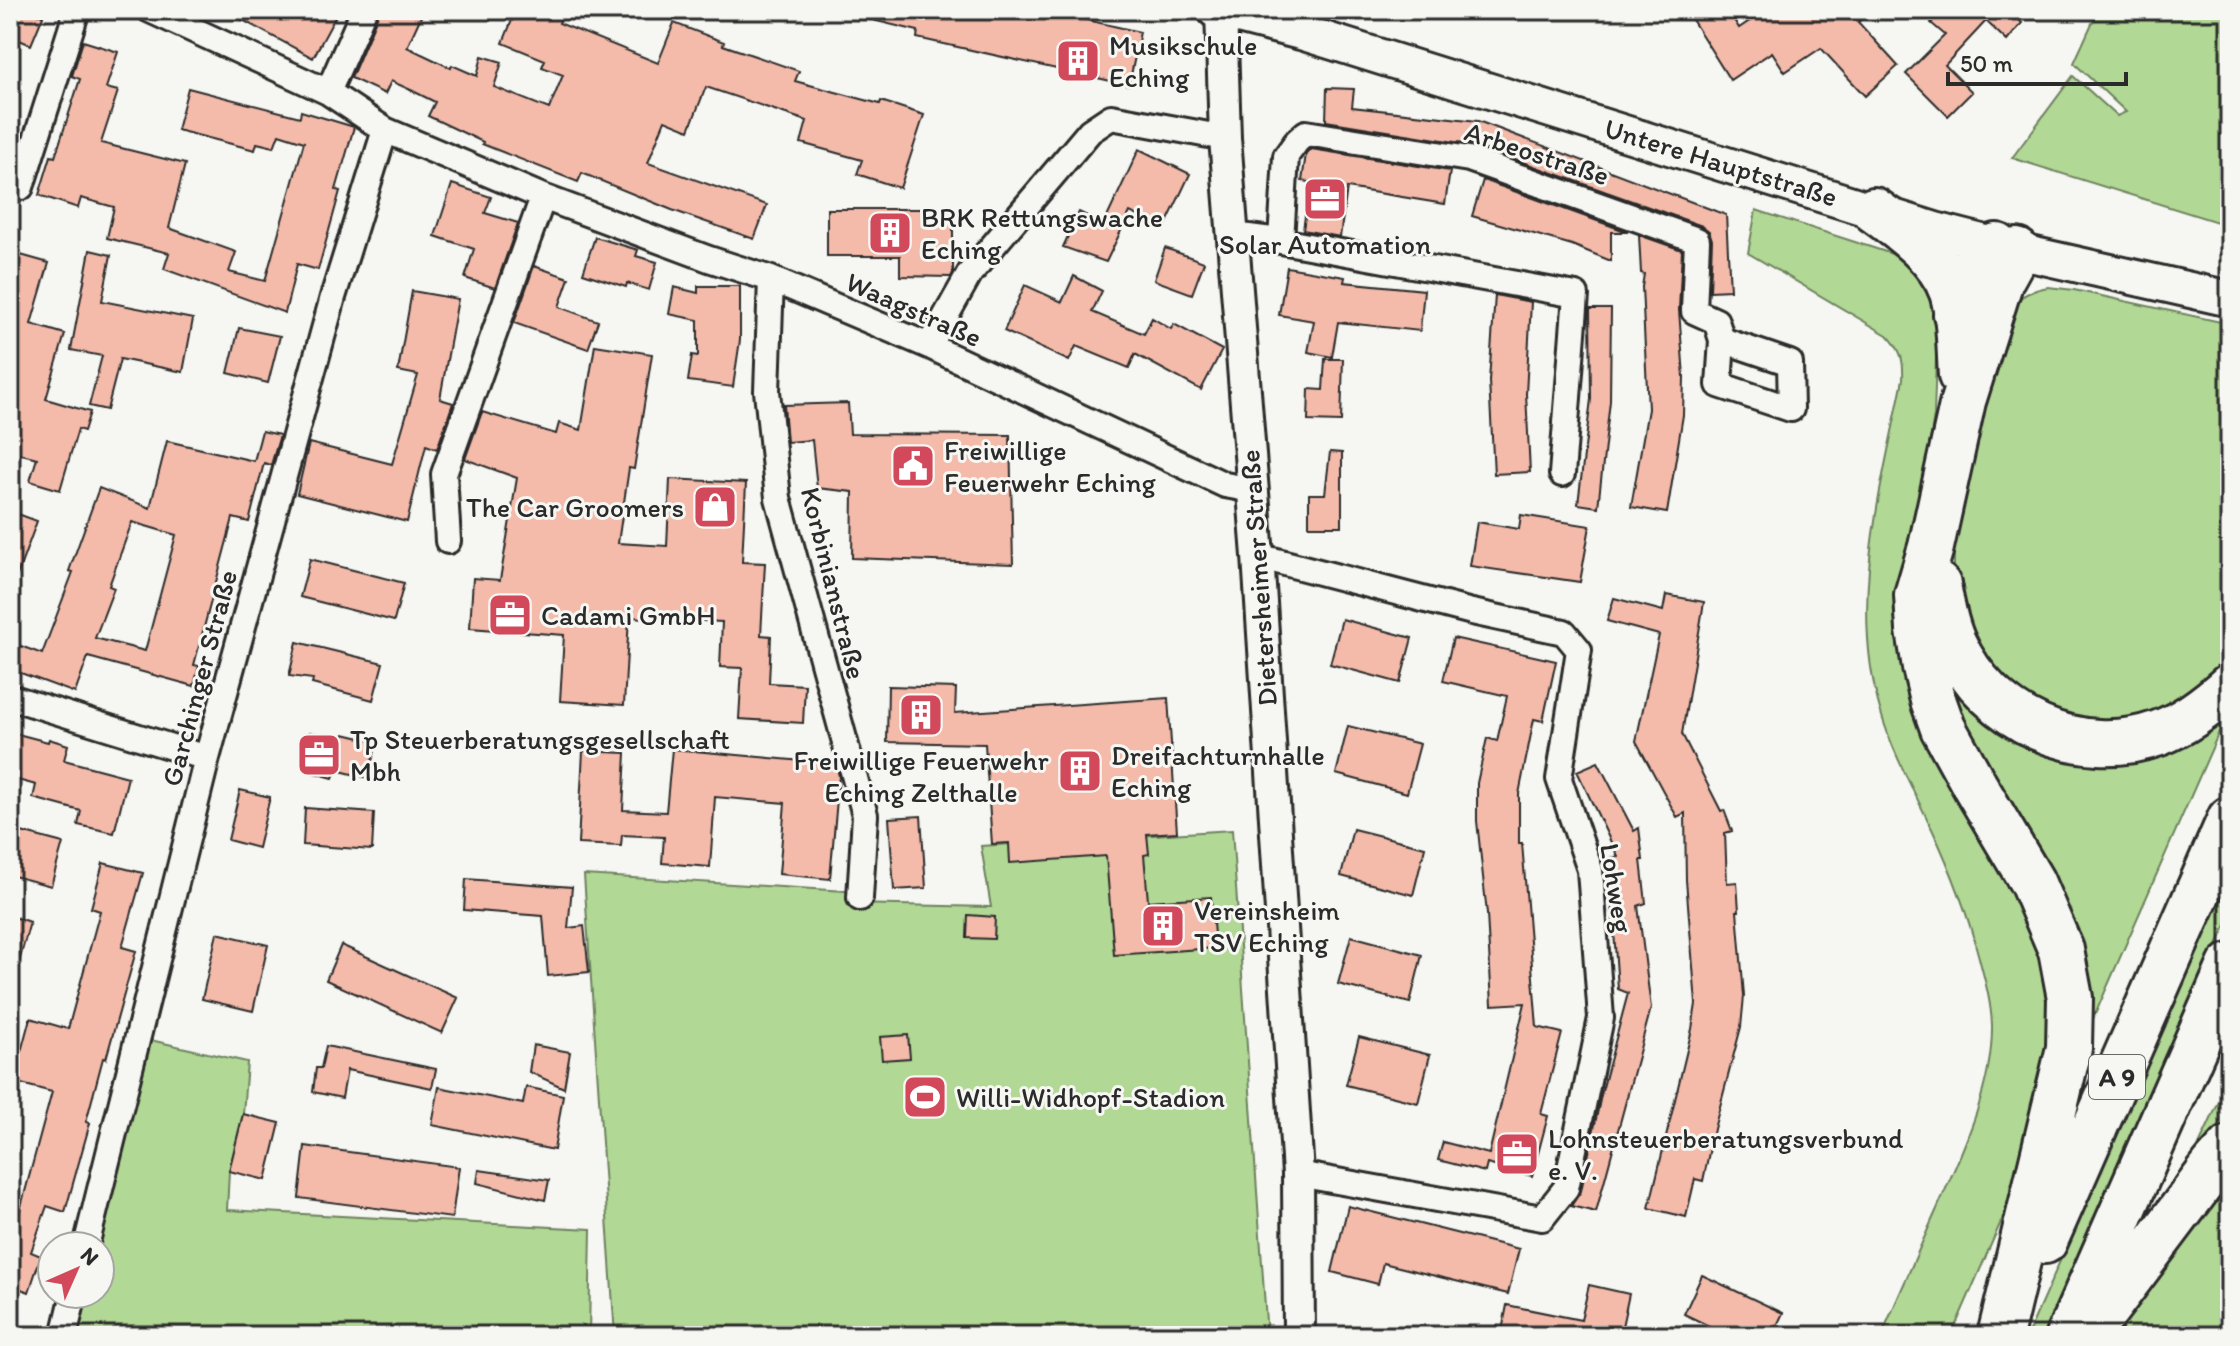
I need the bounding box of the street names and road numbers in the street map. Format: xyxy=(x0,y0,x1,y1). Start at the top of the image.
street label: Untere Hauptstraße xyxy=(1600,110,1842,214)
street label: Arbeostraße xyxy=(1460,114,1614,192)
street label: Waagstraße xyxy=(841,264,987,354)
street label: Dietersheimer Straße xyxy=(1232,449,1284,707)
street label: Korbinianstraße xyxy=(794,483,874,683)
street label: Garchinger Straße xyxy=(154,566,244,790)
street label: Lohweg xyxy=(1593,841,1641,936)
road number: A 9 xyxy=(2089,1055,2145,1099)

